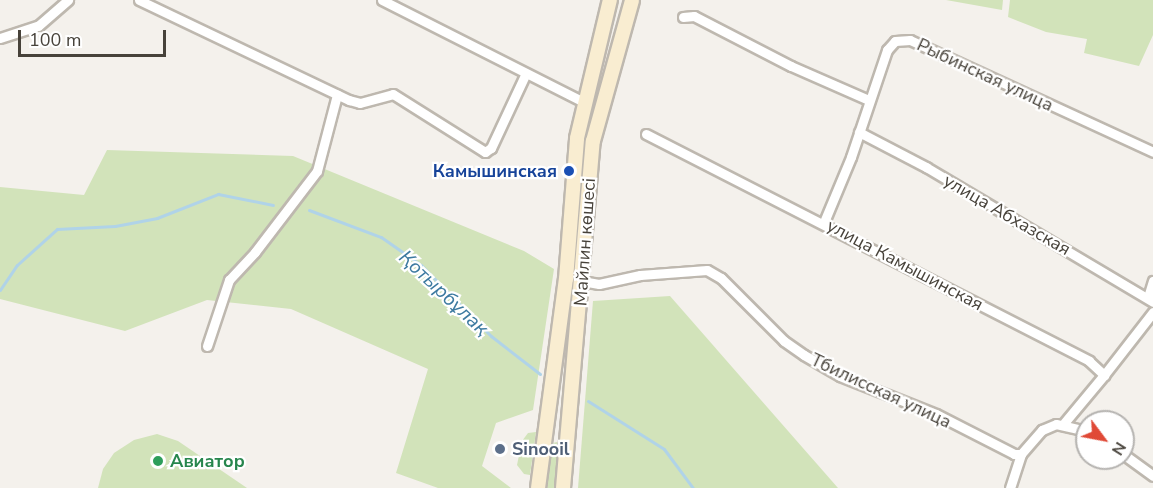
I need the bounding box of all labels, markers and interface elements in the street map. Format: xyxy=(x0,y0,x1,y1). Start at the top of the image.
scale bar xyxy=(21,18,170,56)
text: 100 m xyxy=(29,28,81,52)
street label: Рыбинская улица xyxy=(913,34,1057,116)
place label: Камышинская xyxy=(433,160,557,182)
marker: Камышинская xyxy=(562,164,576,178)
street label: улица Абхазская xyxy=(940,170,1074,260)
street label: Майлин көшесі xyxy=(570,177,600,307)
street label: улица Камышинская xyxy=(823,215,987,315)
water label: Қотырбұлақ xyxy=(394,245,494,341)
street label: Тбилисская улица xyxy=(807,349,955,433)
north arrow xyxy=(1075,410,1135,470)
place label: Sinooil xyxy=(512,438,570,460)
text: N xyxy=(1106,438,1131,459)
marker: Sinooil xyxy=(493,442,507,456)
place label: Авиатор xyxy=(170,450,245,472)
marker: Авиатор xyxy=(151,454,165,468)

